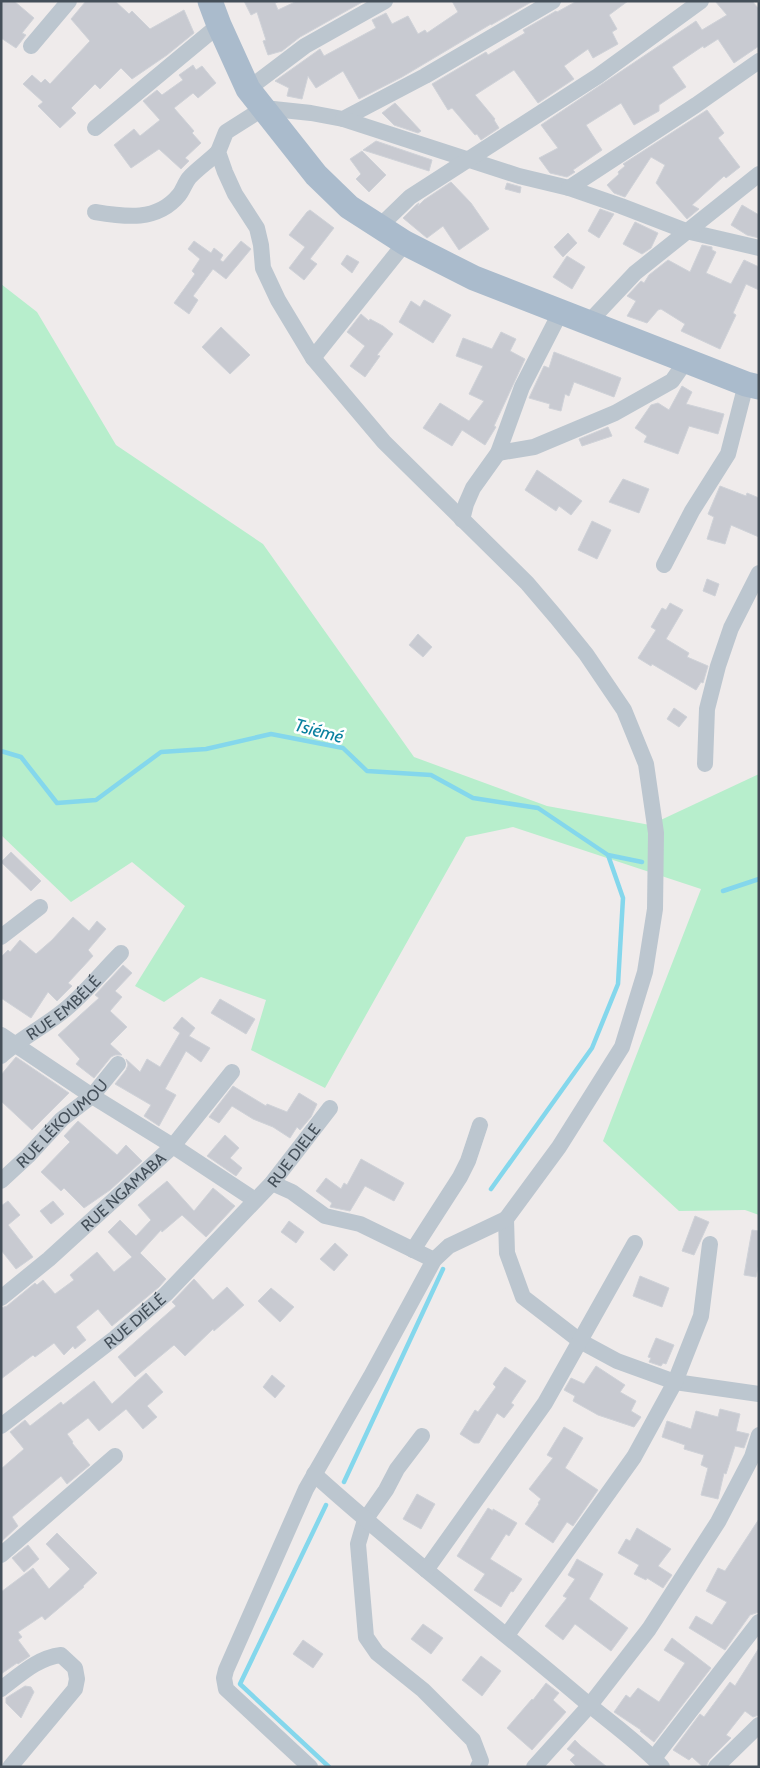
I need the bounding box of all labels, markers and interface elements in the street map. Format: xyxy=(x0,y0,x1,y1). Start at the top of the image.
water label: Tsiémé xyxy=(292,714,346,748)
street label: RUE EMBÉLÉ xyxy=(23,971,104,1044)
street label: RUE LÉKOUMOU xyxy=(12,1075,111,1172)
street label: RUE DIELE xyxy=(263,1120,324,1191)
street label: RUE NGAMABA xyxy=(77,1148,169,1235)
street label: RUE DIÉLÉ xyxy=(100,1289,169,1353)

